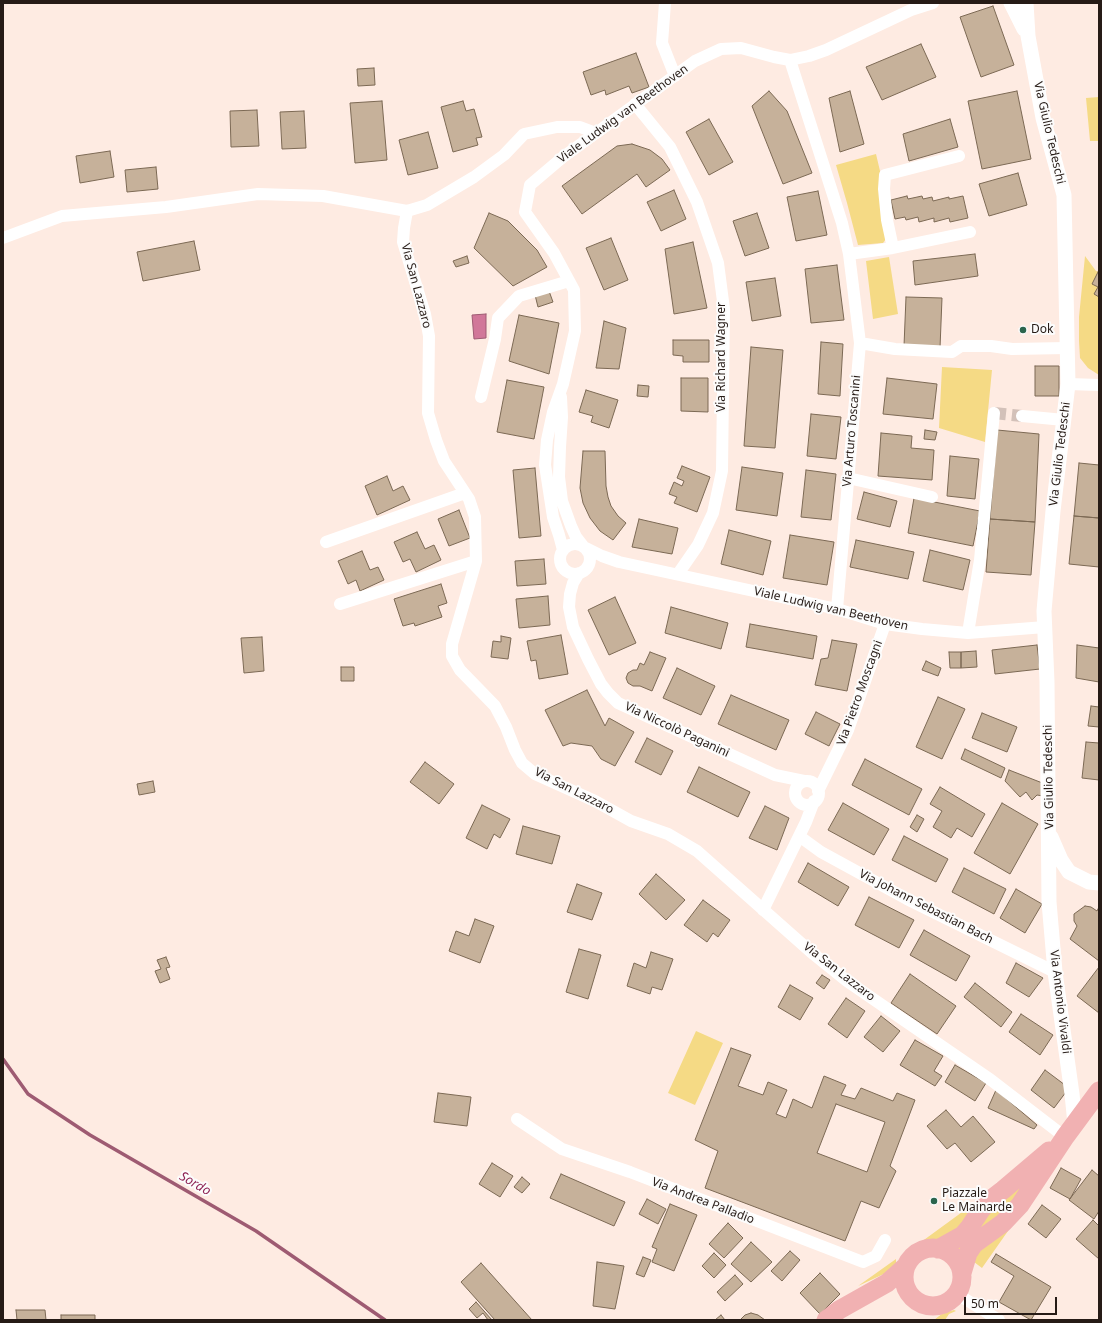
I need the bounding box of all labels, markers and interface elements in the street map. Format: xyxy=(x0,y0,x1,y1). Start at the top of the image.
street label: Viale Ludwig van Beethoven xyxy=(555,62,691,166)
street label: Via Giulio Tedeschi xyxy=(1030,80,1068,186)
street label: Via San Lazzaro xyxy=(398,242,434,330)
street label: Via Richard Wagner xyxy=(715,302,729,412)
place label: Dok xyxy=(1031,323,1053,337)
marker: Dok xyxy=(1018,325,1028,335)
street label: Via Arturo Toscanini xyxy=(840,375,864,487)
street label: Via Giulio Tedeschi xyxy=(1046,401,1074,507)
street label: Viale Ludwig van Beethoven xyxy=(752,584,910,634)
street label: Via Pietro Moscagni xyxy=(834,638,886,748)
street label: Via Niccolò Paganini xyxy=(622,699,732,761)
street label: Via Giulio Tedeschi xyxy=(1041,725,1057,829)
street label: Via San Lazzaro xyxy=(532,765,616,817)
street label: Via Johann Sebastian Bach xyxy=(857,867,995,947)
street label: Via San Lazzaro xyxy=(800,940,878,1004)
street label: Via Antonio Vivaldi xyxy=(1046,949,1074,1055)
water label: Sordo xyxy=(177,1169,213,1199)
street label: Via Andrea Palladio xyxy=(650,1175,756,1227)
place label: Piazzale Le Mainarde xyxy=(942,1187,1012,1215)
marker: Piazzale Le Mainarde xyxy=(929,1196,939,1206)
scale bar xyxy=(966,1289,1059,1315)
text: 50 m xyxy=(971,1295,999,1312)

